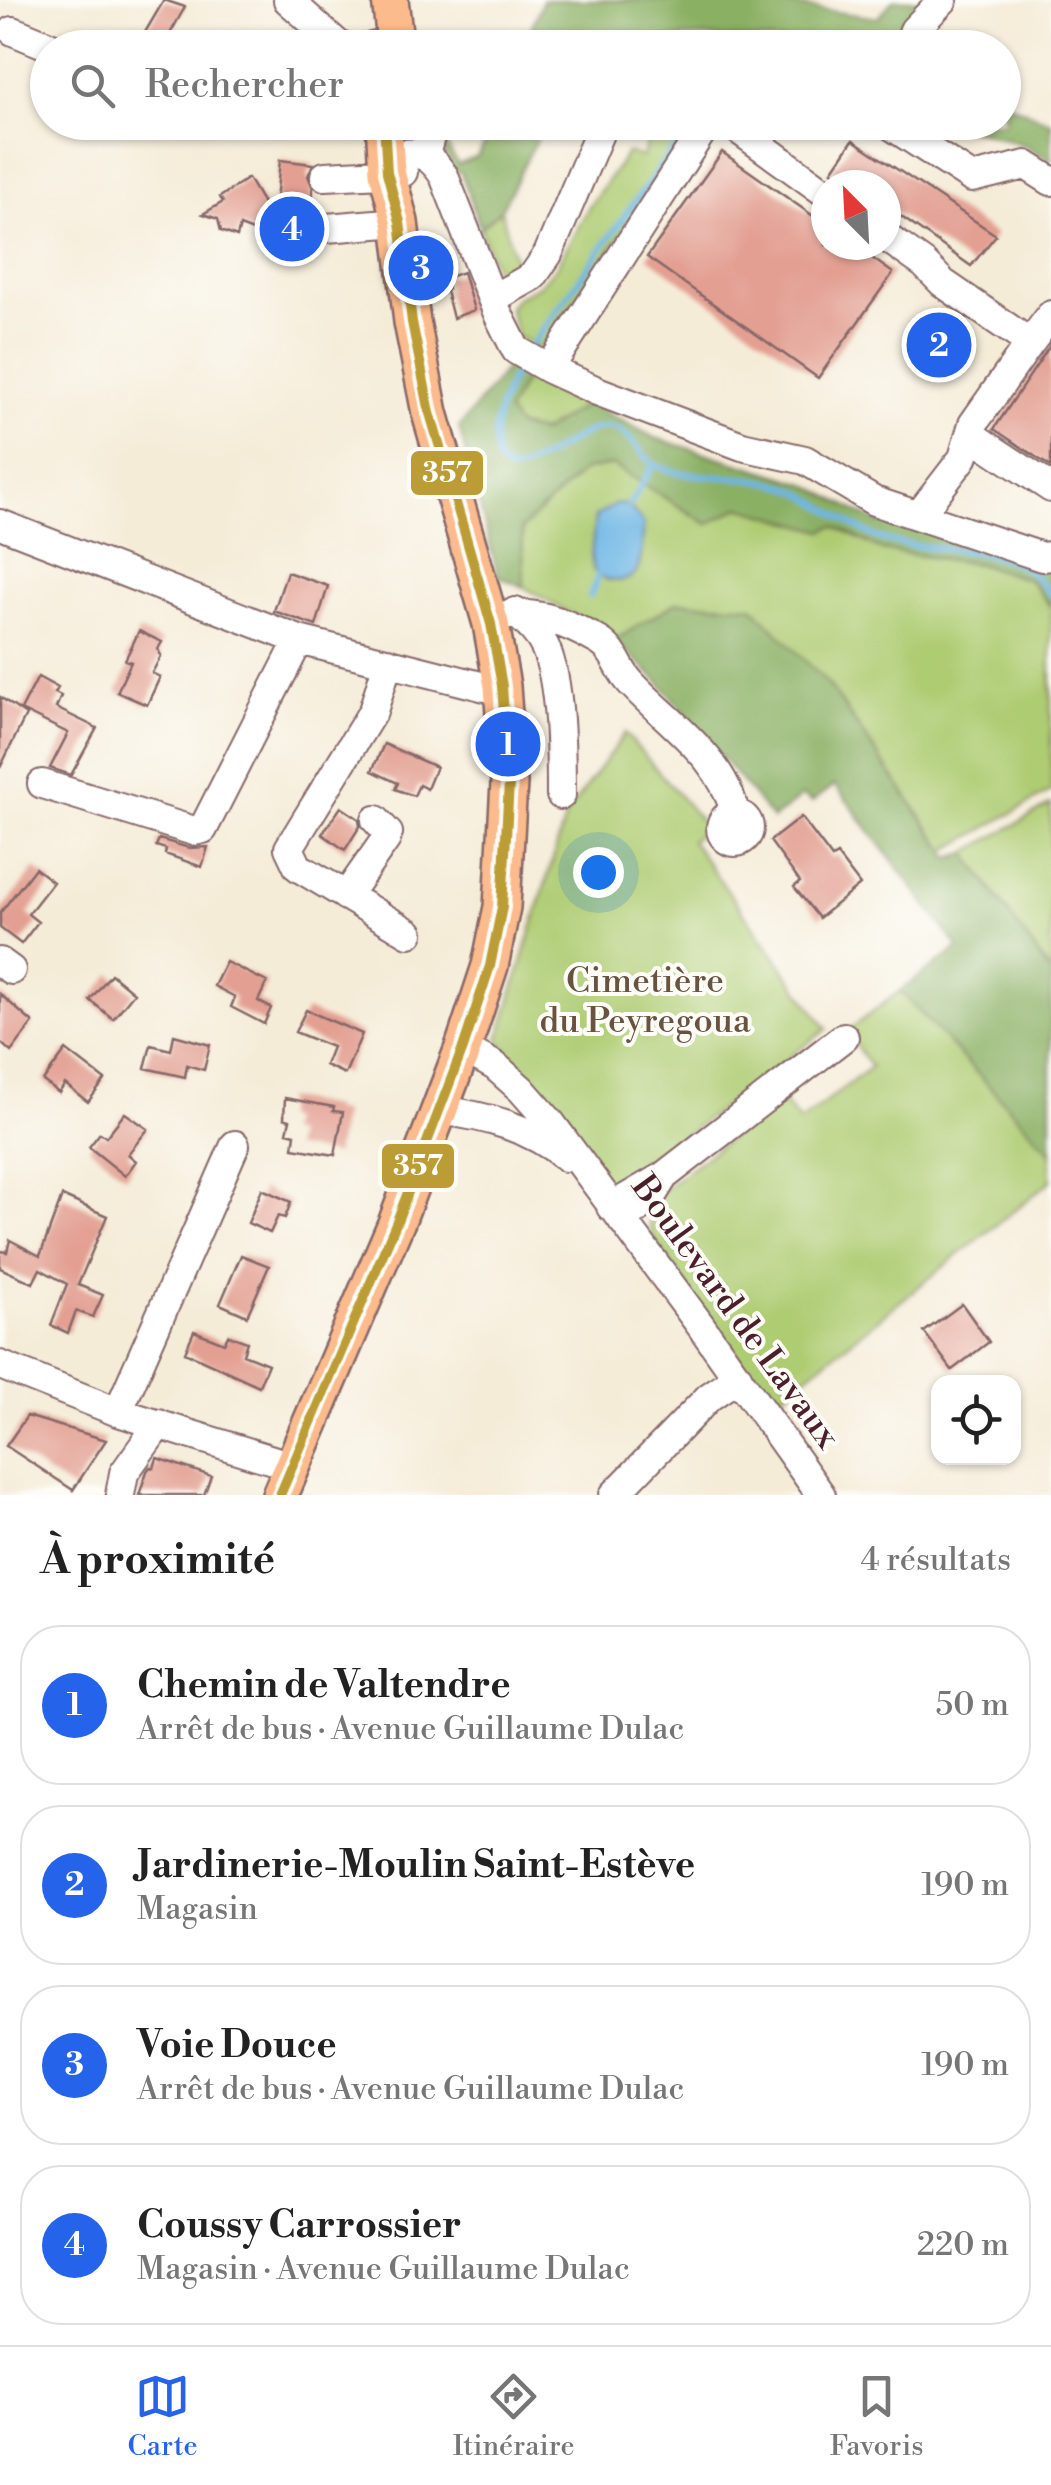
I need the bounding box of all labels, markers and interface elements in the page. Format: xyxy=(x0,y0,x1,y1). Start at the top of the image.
search box xyxy=(30,30,1021,140)
icon: search xyxy=(65,58,120,113)
text: Rechercher xyxy=(145,62,344,109)
north arrow xyxy=(811,170,901,260)
pin: 4 xyxy=(260,192,324,266)
pin: 3 xyxy=(388,230,454,306)
pin: 2 xyxy=(906,308,972,382)
line badge: 357 xyxy=(409,449,485,497)
text: 357 xyxy=(422,456,472,491)
pin: 1 xyxy=(476,706,540,782)
your location xyxy=(573,847,624,898)
park label: Cimetière du Peyregoua xyxy=(539,960,751,1043)
line badge: 357 xyxy=(380,1142,456,1190)
text: 357 xyxy=(393,1149,443,1184)
street label: Boulevard de Lavaux xyxy=(621,1166,849,1458)
map controls xyxy=(931,1375,1021,1465)
button: locate xyxy=(931,1375,1021,1465)
text: À proximité xyxy=(40,1534,275,1587)
text: 4 résultats xyxy=(861,1540,1011,1580)
text: Chemin de Valtendre xyxy=(137,1662,511,1709)
text: 1 xyxy=(67,1685,82,1725)
text: 50 m xyxy=(936,1685,1009,1725)
text: Arrêt de bus · Avenue Guillaume Dulac xyxy=(137,1709,685,1749)
text: Jardinerie-Moulin Saint-Estève xyxy=(137,1842,695,1889)
text: 2 xyxy=(64,1865,85,1905)
text: 190 m xyxy=(921,1865,1009,1905)
text: Magasin xyxy=(137,1889,258,1929)
text: Voie Douce xyxy=(137,2022,337,2069)
text: 3 xyxy=(65,2045,84,2085)
text: 190 m xyxy=(921,2045,1009,2085)
text: Arrêt de bus · Avenue Guillaume Dulac xyxy=(137,2069,685,2109)
text: Coussy Carrossier xyxy=(137,2202,461,2249)
text: 4 xyxy=(64,2225,85,2265)
text: 220 m xyxy=(917,2225,1009,2265)
text: Magasin · Avenue Guillaume Dulac xyxy=(137,2249,630,2289)
tab: Carte xyxy=(128,2369,198,2464)
tab: Itinéraire xyxy=(453,2369,575,2464)
tab: Favoris xyxy=(830,2369,923,2464)

